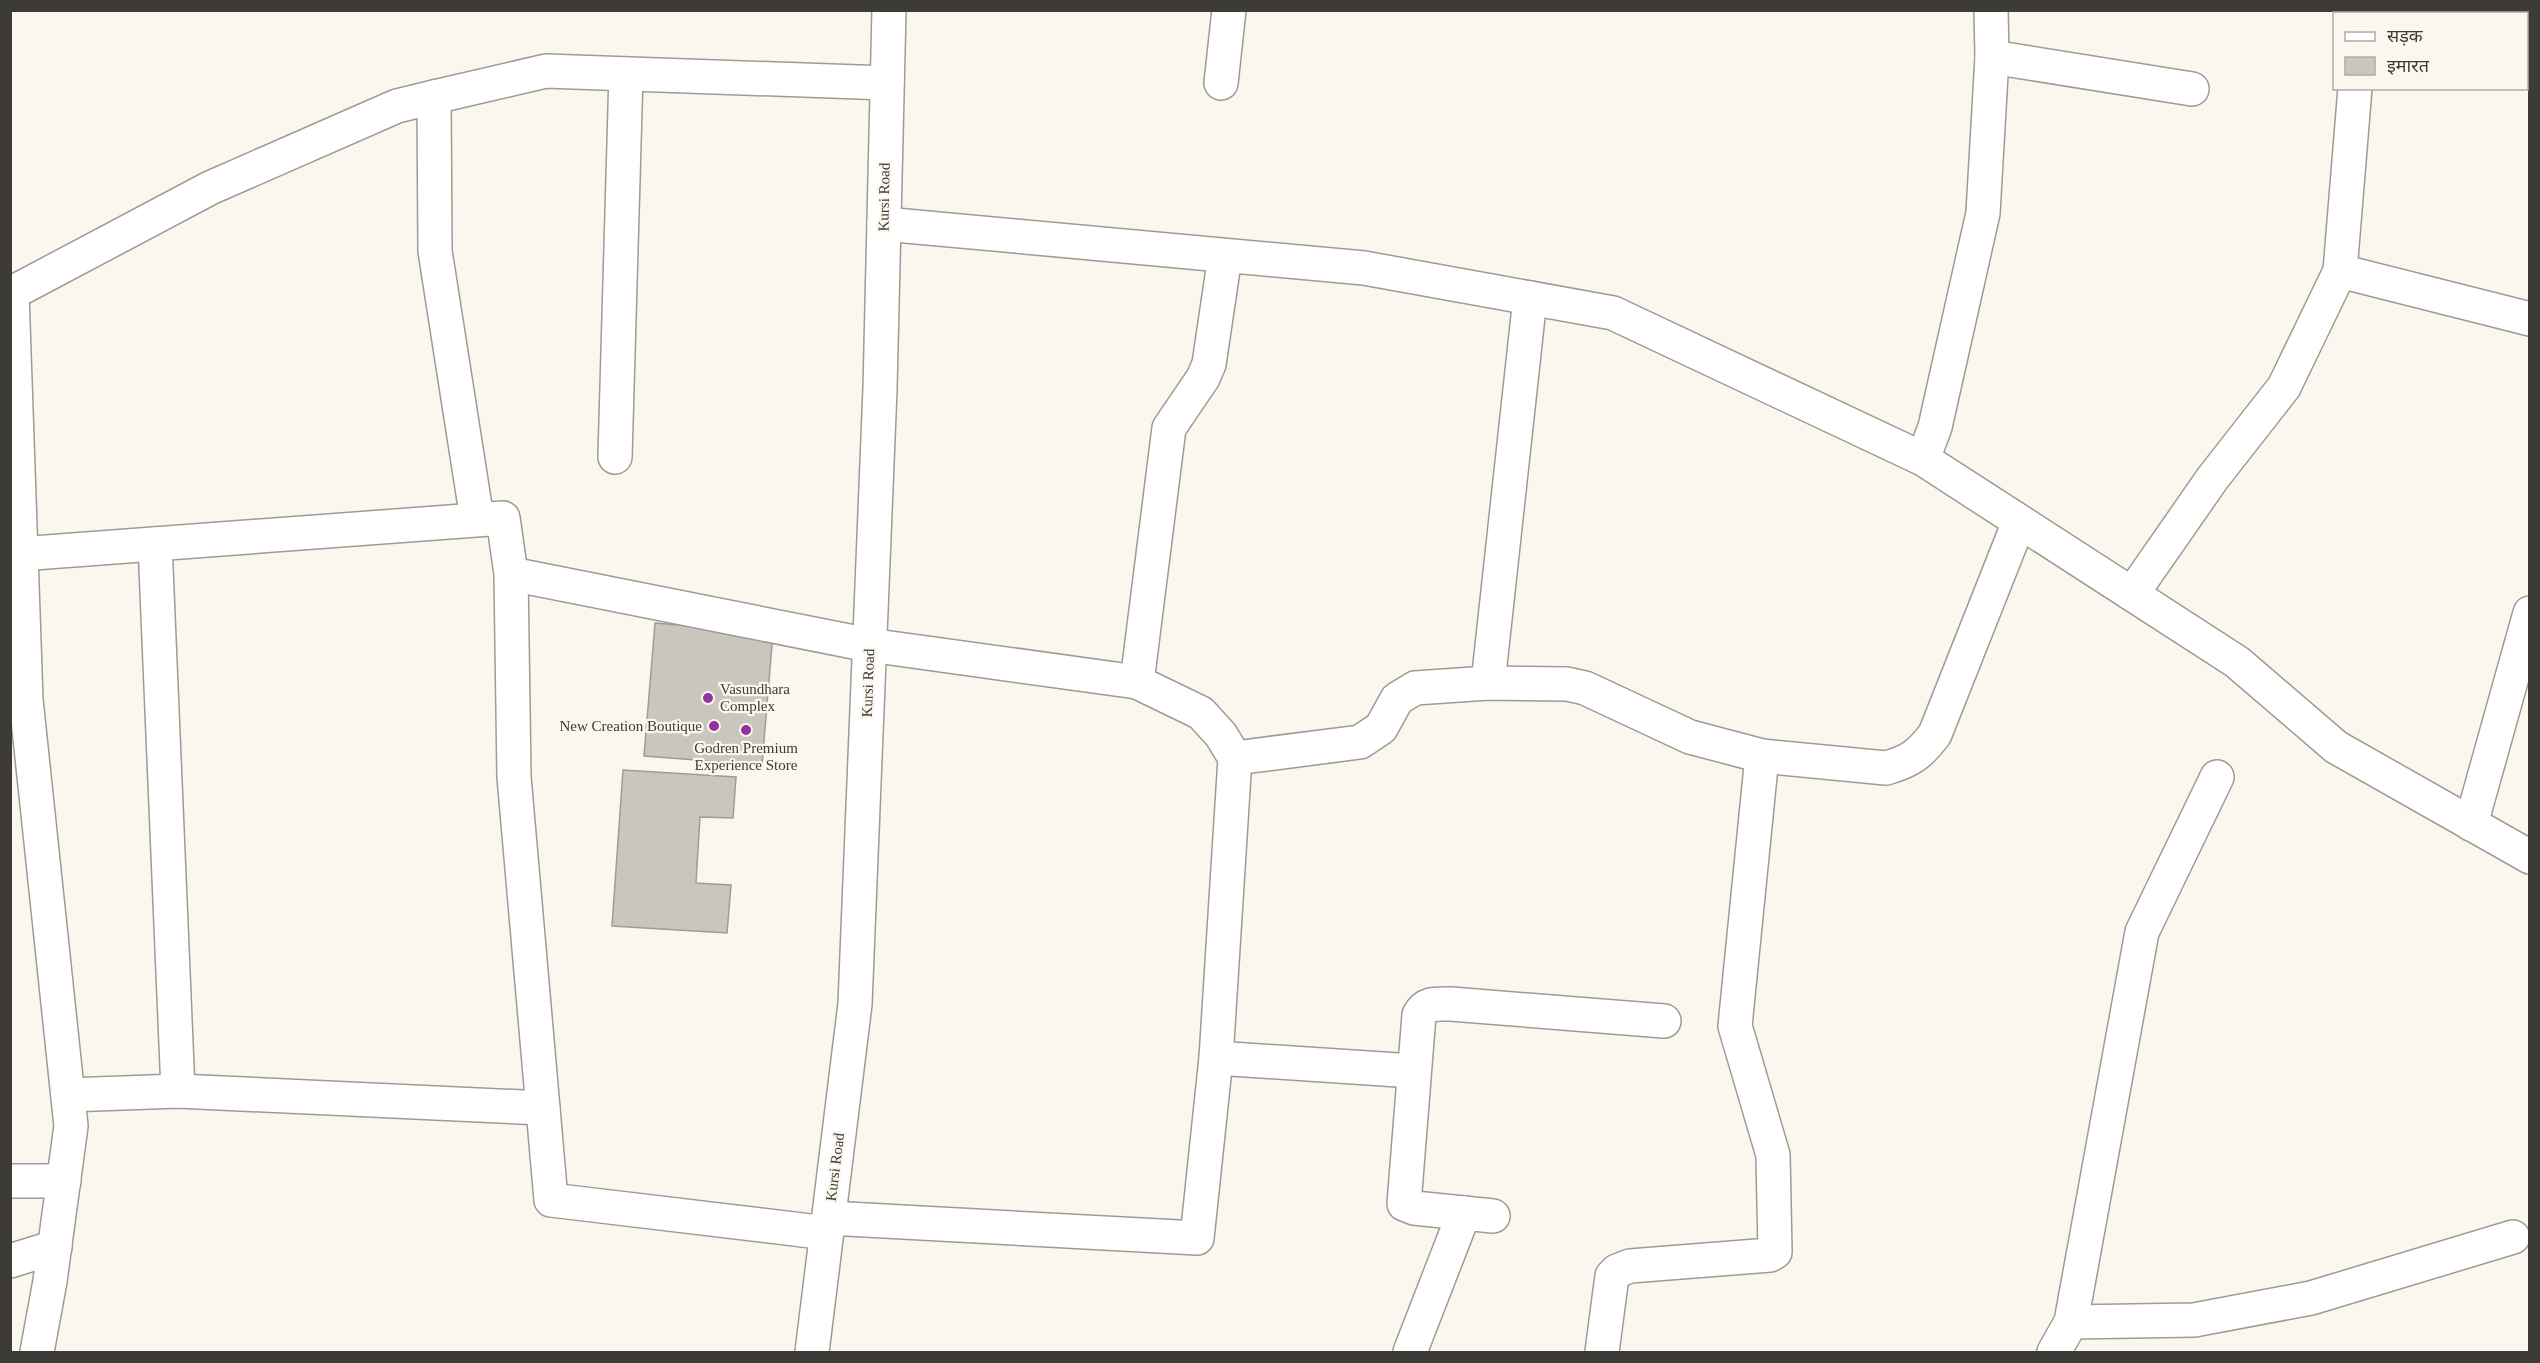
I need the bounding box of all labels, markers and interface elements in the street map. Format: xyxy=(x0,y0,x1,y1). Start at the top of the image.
legend xyxy=(2333,12,2528,90)
text: सड़क xyxy=(2387,26,2424,46)
text: इमारत xyxy=(2387,56,2430,76)
street label: Kursi Road xyxy=(875,162,893,232)
street label: Kursi Road xyxy=(859,648,877,718)
place label: Vasundhara Complex xyxy=(720,681,790,714)
marker: Vasundhara Complex xyxy=(701,691,715,705)
place label: New Creation Boutique xyxy=(560,718,702,734)
marker: New Creation Boutique xyxy=(707,719,721,733)
marker: Godren Premium Experience Store xyxy=(739,723,753,737)
place label: Godren Premium Experience Store xyxy=(694,740,798,773)
street label: Kursi Road xyxy=(823,1131,847,1202)

